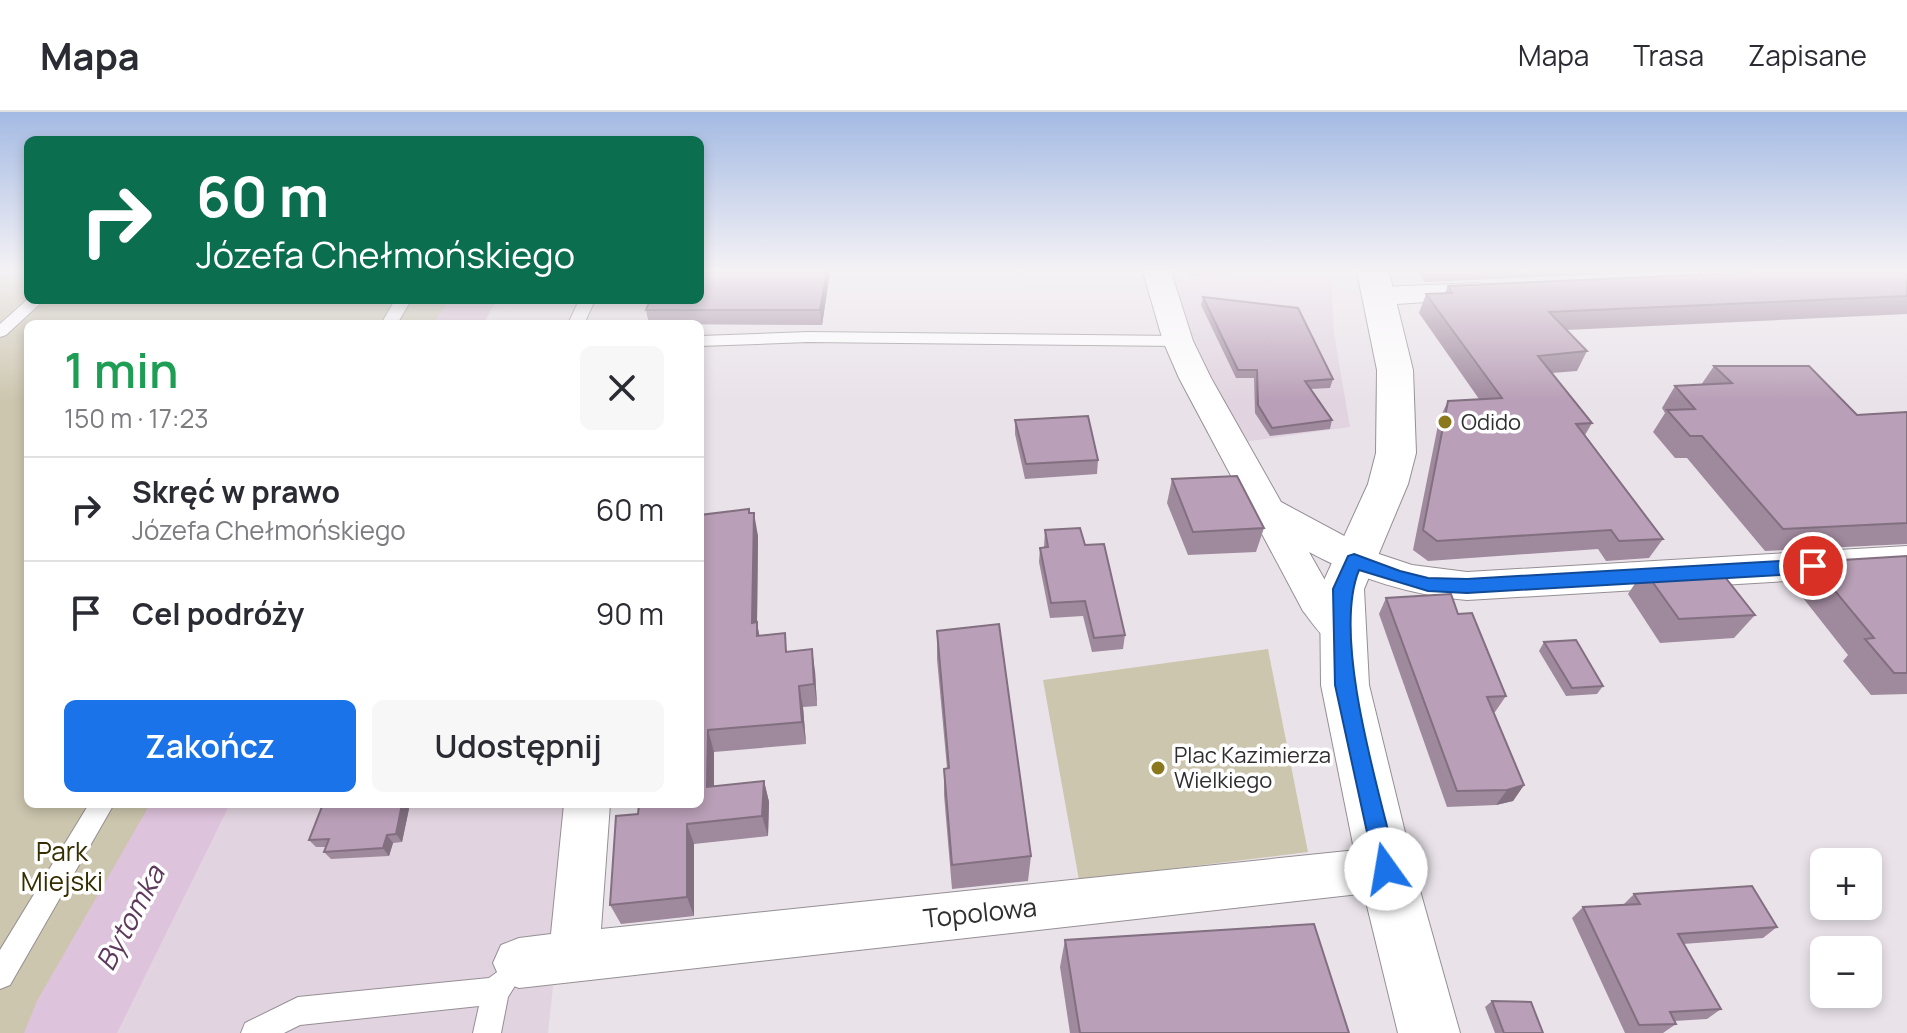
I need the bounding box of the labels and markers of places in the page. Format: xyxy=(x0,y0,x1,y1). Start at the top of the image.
place label: Odido xyxy=(1461,407,1521,437)
marker: Odido xyxy=(1436,413,1454,431)
pin xyxy=(1779,532,1847,600)
place label: Plac Kazimierza Wielkiego xyxy=(1174,740,1331,795)
marker: Plac Kazimierza Wielkiego xyxy=(1149,759,1167,777)

